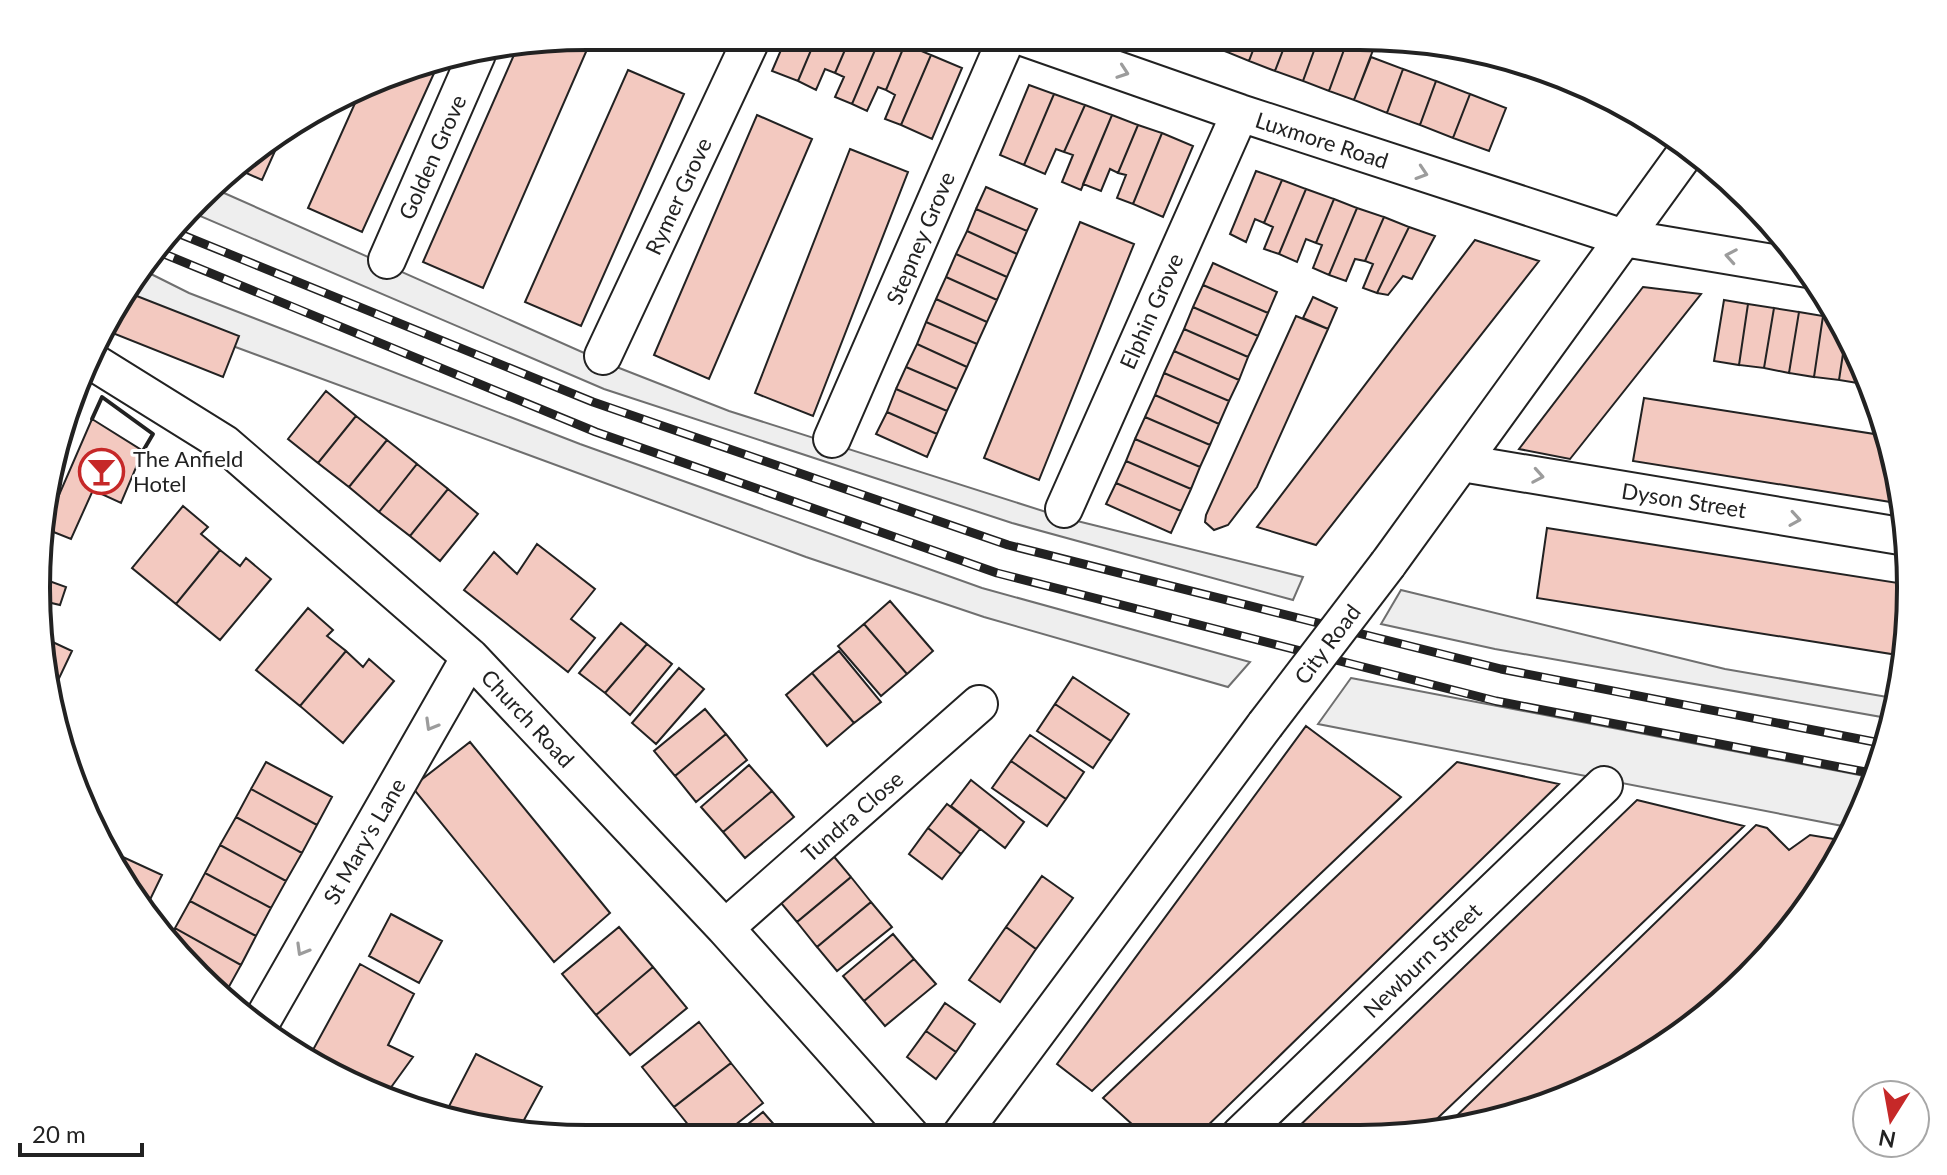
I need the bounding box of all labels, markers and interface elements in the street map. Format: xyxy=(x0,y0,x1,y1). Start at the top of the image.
one-way arrow xyxy=(1115,62,1129,79)
street label: Golden Grove xyxy=(392,90,472,224)
street label: Luxmore Road xyxy=(1252,106,1392,174)
street label: Rymer Grove xyxy=(639,133,717,259)
one-way arrow xyxy=(1415,163,1429,179)
street label: Stepney Grove xyxy=(880,168,960,308)
one-way arrow xyxy=(1724,248,1738,265)
street label: Elphin Grove xyxy=(1113,249,1189,373)
place label: The Anfield Hotel xyxy=(133,445,243,497)
bar icon: The Anfield Hotel xyxy=(78,447,126,495)
one-way arrow xyxy=(1532,467,1545,484)
street label: Dyson Street xyxy=(1620,477,1748,523)
one-way arrow xyxy=(1788,509,1802,526)
street label: City Road xyxy=(1288,599,1366,689)
street label: Church Road xyxy=(476,663,580,773)
one-way arrow xyxy=(425,716,441,730)
street label: Tundra Close xyxy=(796,765,908,867)
street label: St Mary's Lane xyxy=(317,773,411,909)
street label: Newburn Street xyxy=(1357,897,1487,1023)
one-way arrow xyxy=(296,941,312,956)
north arrow xyxy=(1851,1079,1931,1159)
scale bar xyxy=(20,1107,142,1157)
text: 20 m xyxy=(32,1119,86,1148)
text: N xyxy=(1876,1124,1898,1154)

